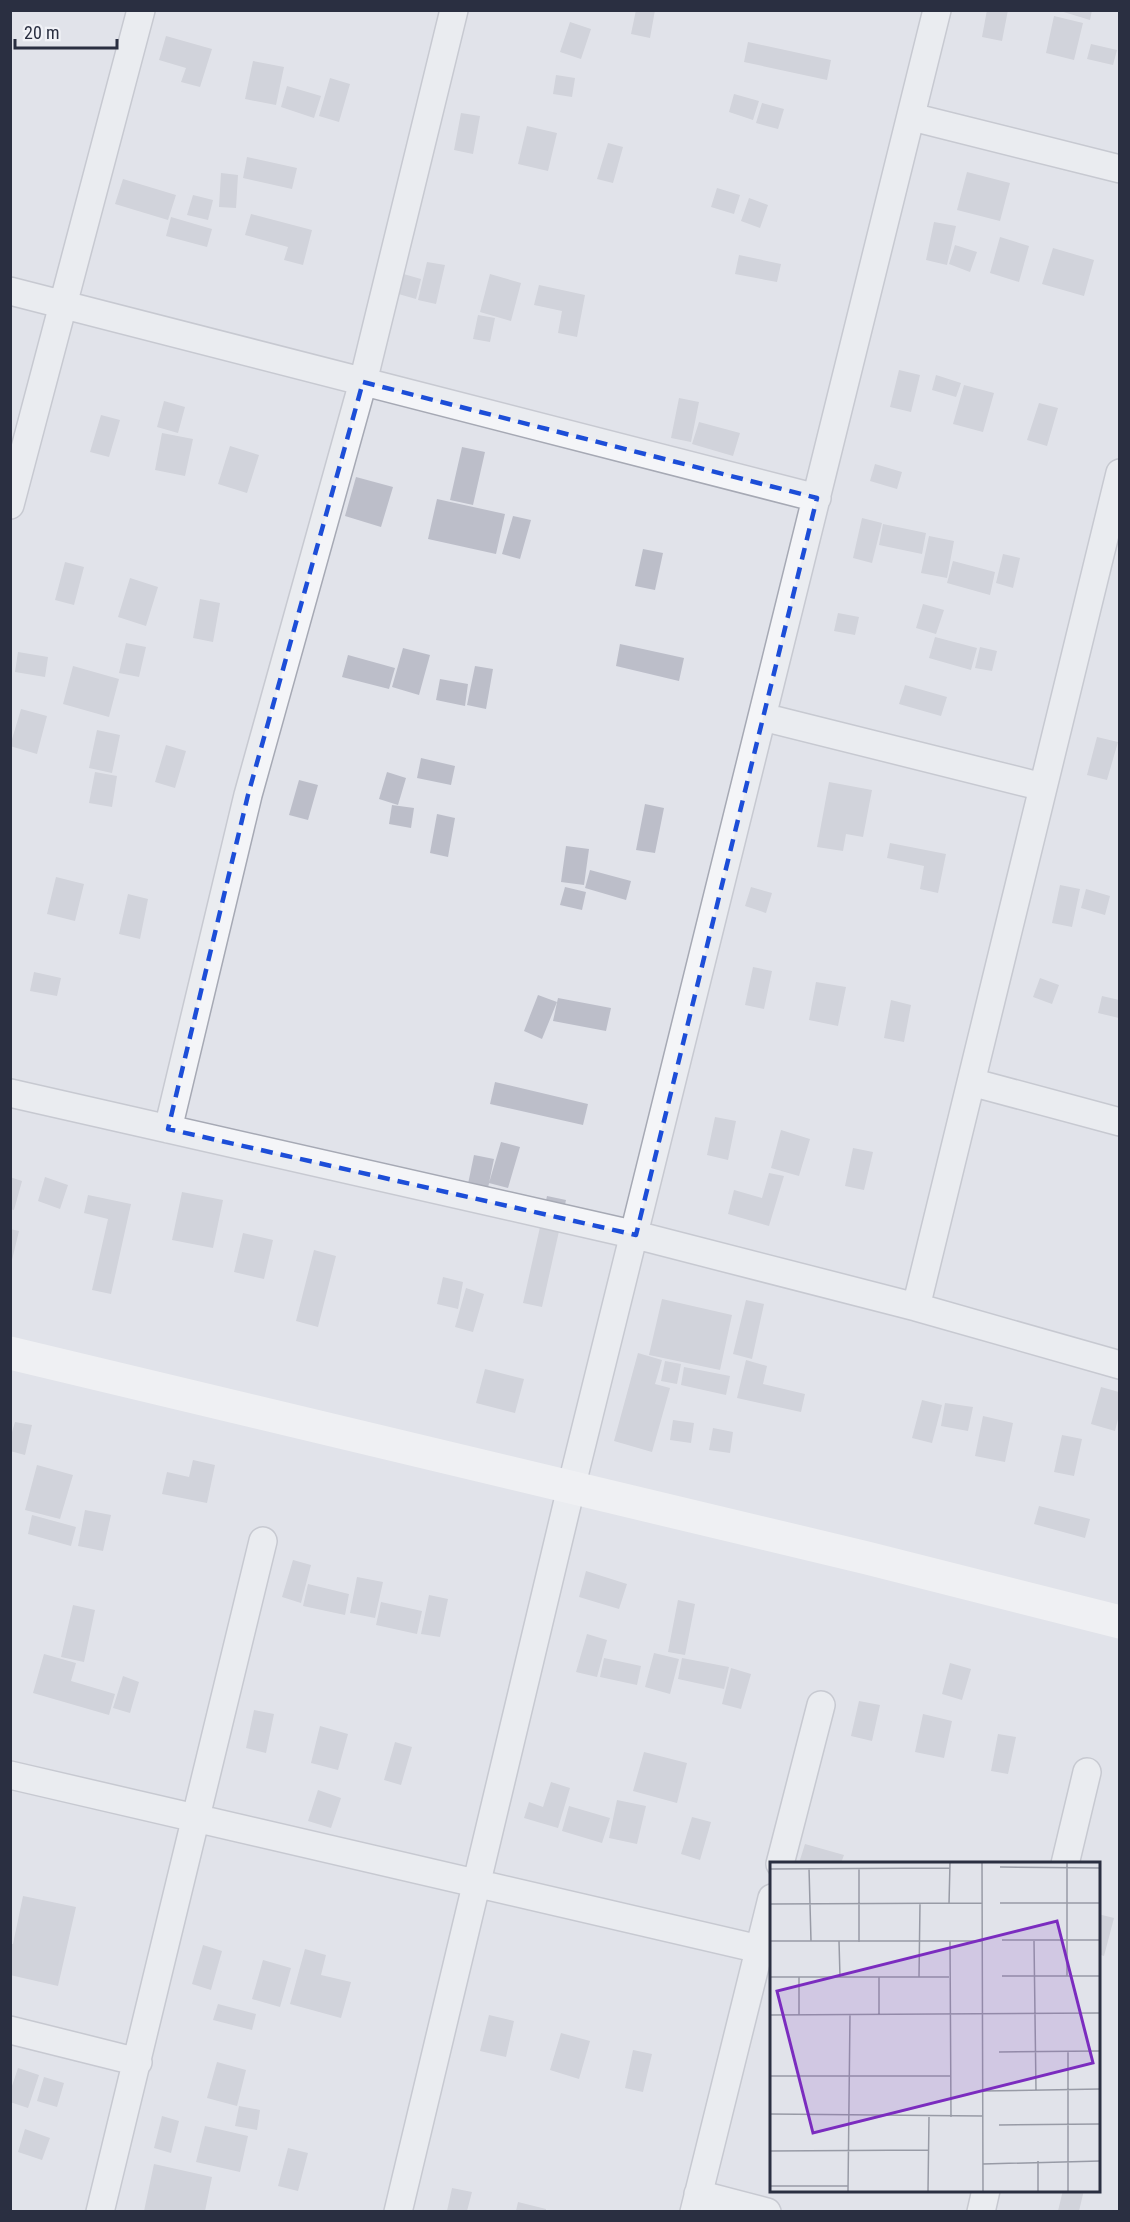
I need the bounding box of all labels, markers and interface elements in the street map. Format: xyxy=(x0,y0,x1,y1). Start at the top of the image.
scale bar xyxy=(15,12,117,50)
text: 20 m xyxy=(24,22,59,43)
inset map xyxy=(770,1862,1100,2192)

